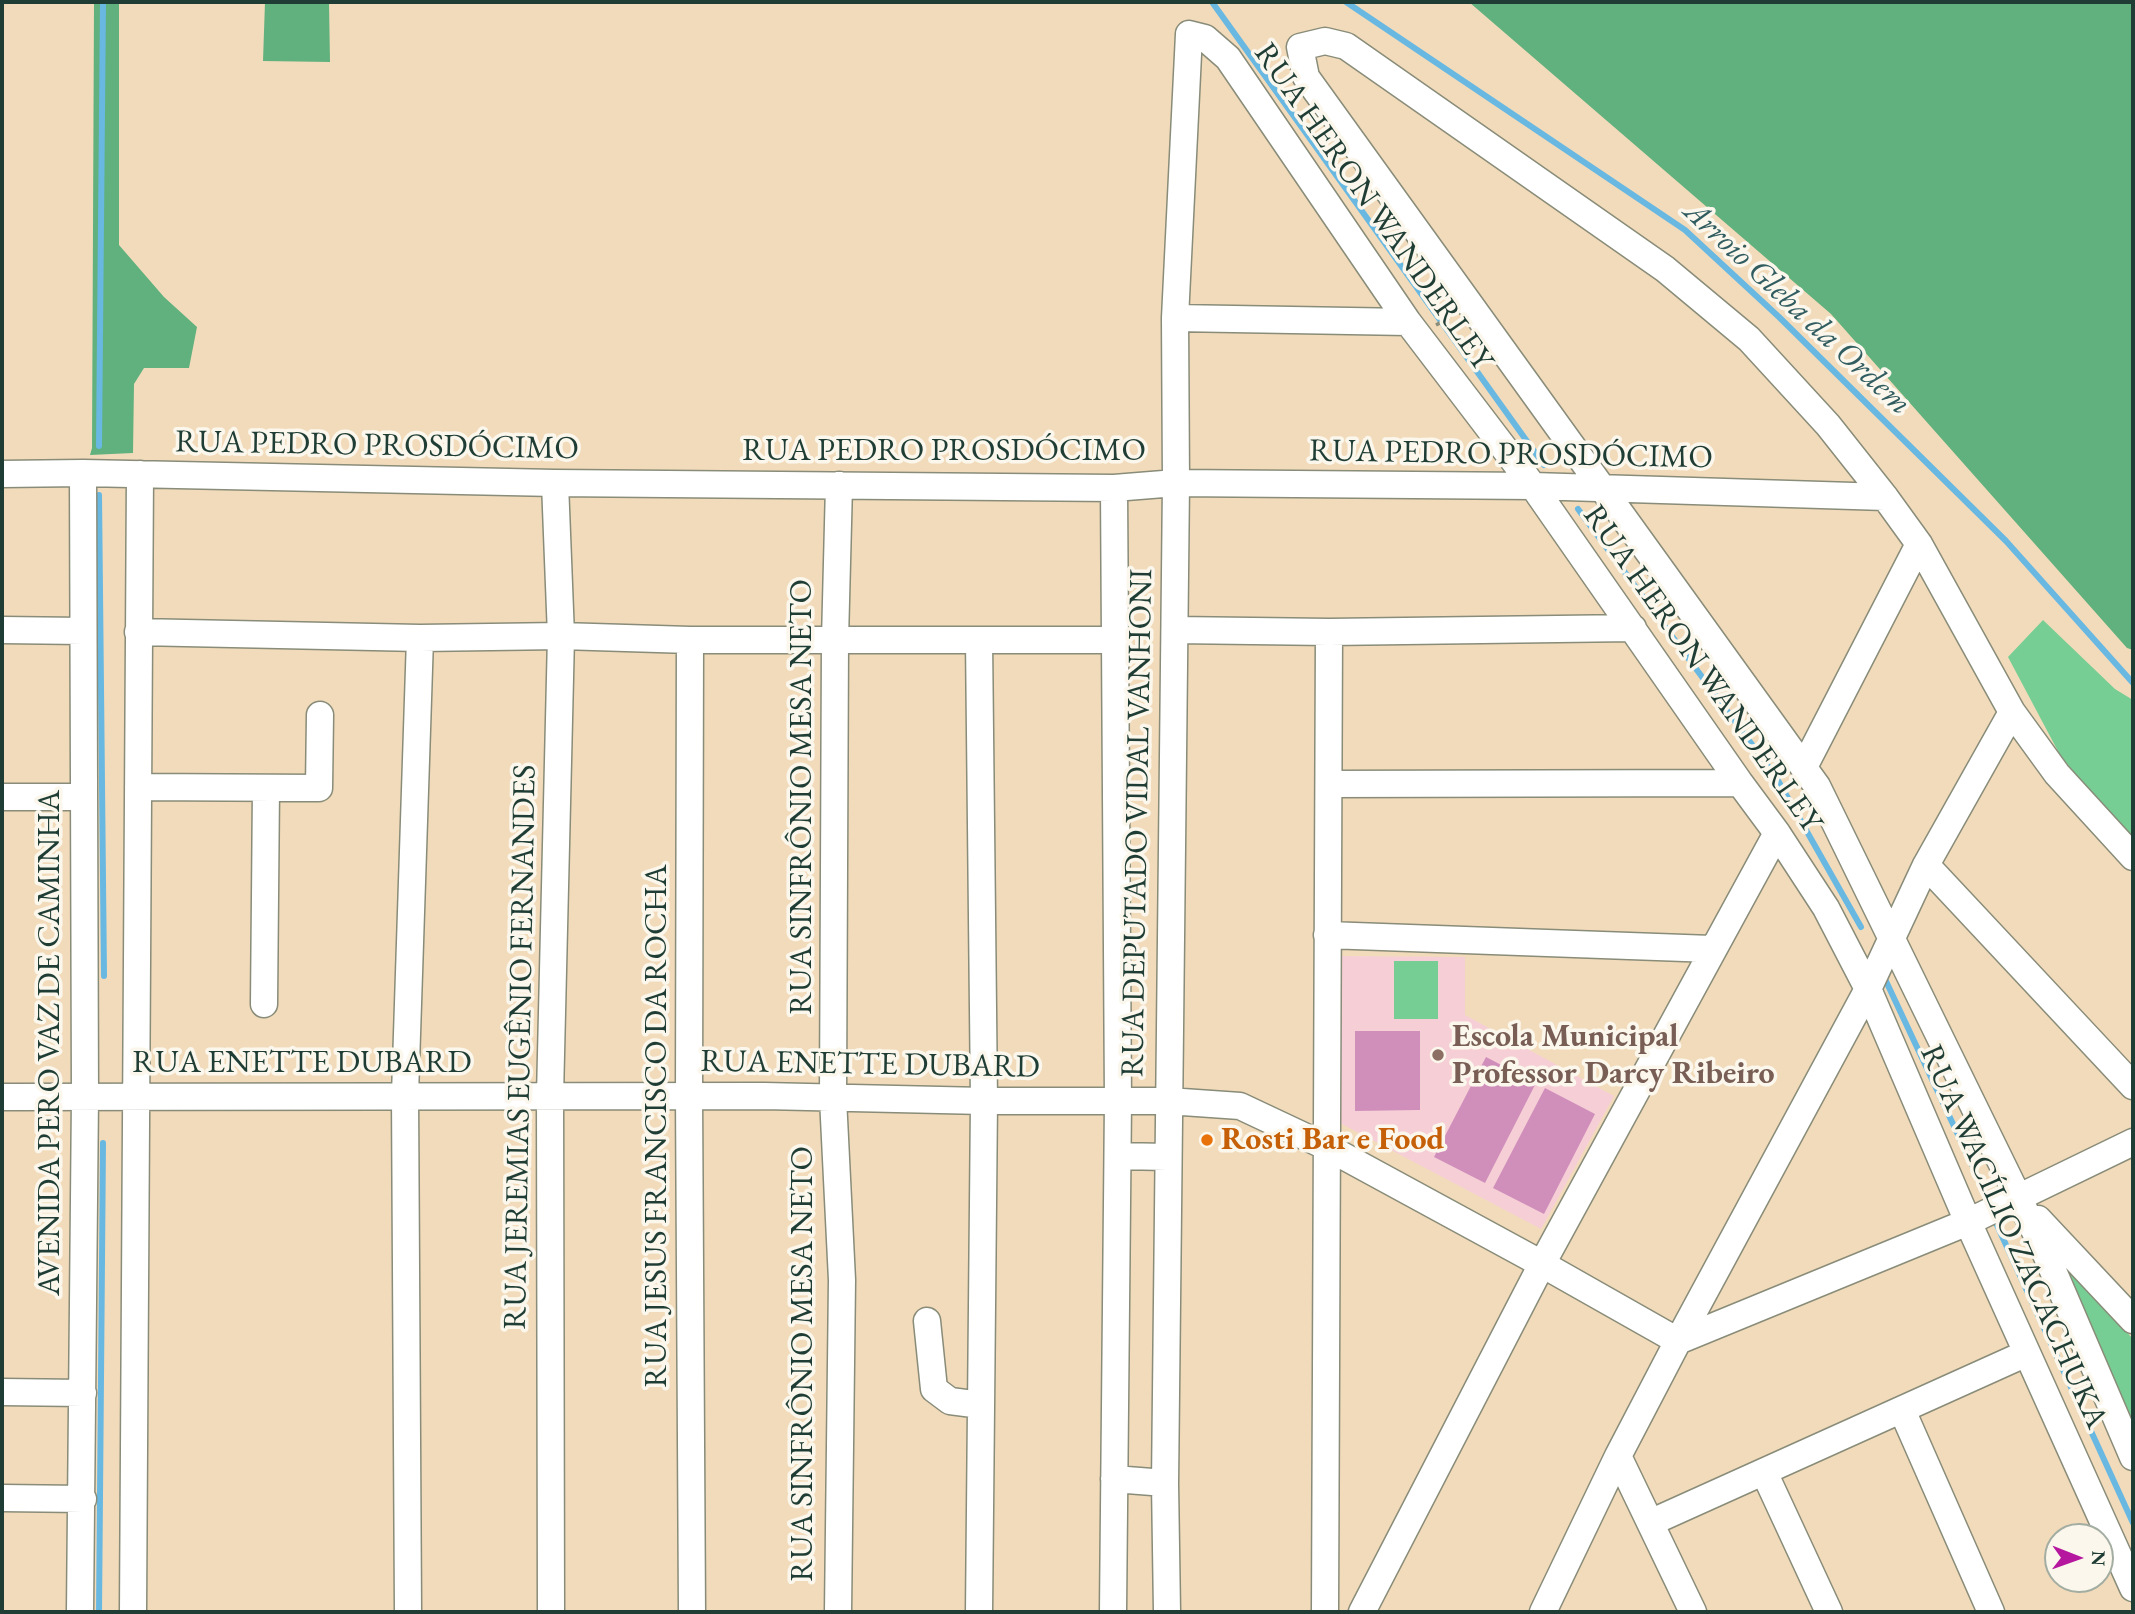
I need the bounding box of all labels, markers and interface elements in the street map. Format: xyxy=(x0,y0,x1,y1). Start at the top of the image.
street label: RUA HERON WANDERLEY xyxy=(1245,36,1501,378)
water label: Arroio Gleba da Ordem xyxy=(1675,192,1919,424)
street label: RUA PEDRO PROSDÓCIMO xyxy=(175,423,579,469)
street label: RUA PEDRO PROSDÓCIMO xyxy=(742,432,1146,470)
street label: RUA PEDRO PROSDÓCIMO xyxy=(1309,432,1713,478)
street label: RUA HERON WANDERLEY xyxy=(1574,498,1830,840)
street label: RUA DEPUTADO VIDAL VANHONI xyxy=(1114,568,1162,1078)
street label: RUA SINFRÔNIO MESA NETO xyxy=(783,579,821,1015)
street label: RUA JEREMIAS EUGÊNIO FERNANDES xyxy=(497,764,545,1330)
street label: AVENIDA PERO VAZ DE CAMINHA xyxy=(31,790,69,1296)
street label: RUA JESUS FRANCISCO DA ROCHA xyxy=(638,864,676,1388)
place label: Escola Municipal Professor Darcy Ribeiro xyxy=(1452,1018,1775,1093)
street label: RUA WACÍLIO ZACACHUKA xyxy=(1911,1039,2115,1435)
street label: RUA ENETTE DUBARD xyxy=(700,1043,1040,1087)
street label: RUA ENETTE DUBARD xyxy=(132,1044,472,1082)
marker: Escola Municipal Professor Darcy Ribeiro xyxy=(1430,1047,1446,1063)
place label: Rosti Bar e Food xyxy=(1221,1121,1444,1159)
marker: Rosti Bar e Food xyxy=(1199,1132,1215,1148)
street label: RUA SINFRÔNIO MESA NETO xyxy=(784,1146,822,1582)
north arrow xyxy=(2044,1523,2114,1593)
text: N xyxy=(2086,1550,2111,1566)

